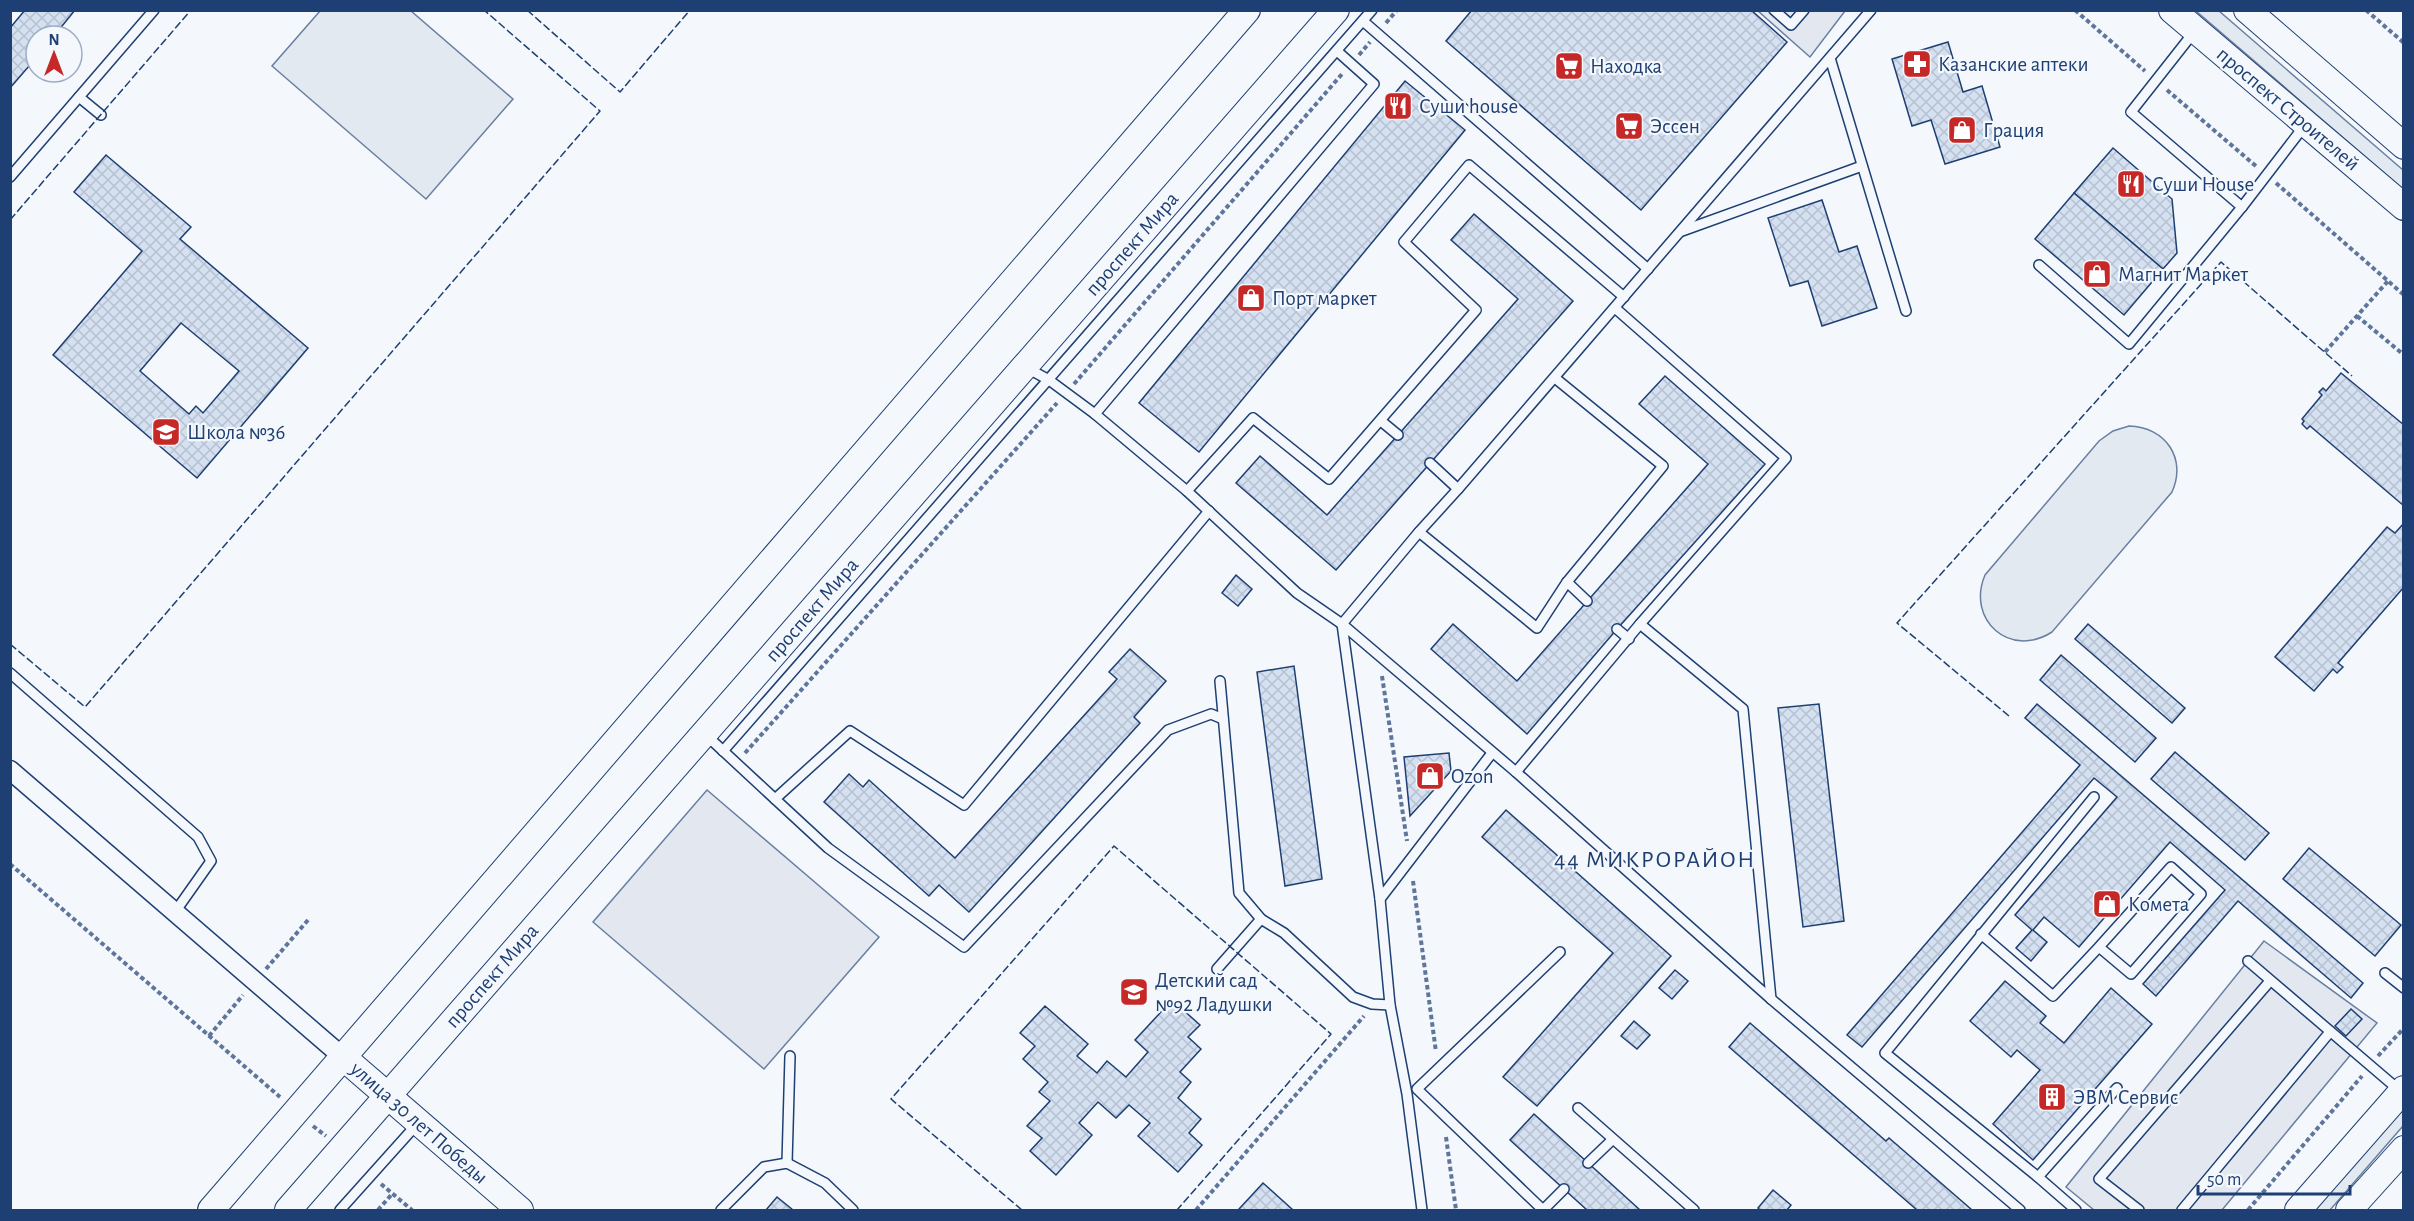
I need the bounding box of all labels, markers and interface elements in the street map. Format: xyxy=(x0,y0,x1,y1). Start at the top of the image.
north arrow xyxy=(24,24,84,84)
text: N xyxy=(48,32,60,48)
street label: проспект Строителей xyxy=(2213,43,2363,175)
pharmacy icon: Казанские аптеки xyxy=(1901,48,1933,80)
supermarket icon: Находка xyxy=(1553,50,1585,82)
place label: Казанские аптеки xyxy=(1938,54,2089,75)
place label: Находка xyxy=(1590,56,1663,77)
restaurant icon: Суши house xyxy=(1382,90,1414,122)
place label: Суши house xyxy=(1419,96,1518,117)
supermarket icon: Эссен xyxy=(1613,110,1645,142)
shop icon: Грация xyxy=(1946,114,1978,146)
place label: Эссен xyxy=(1650,116,1700,137)
place label: Грация xyxy=(1983,120,2044,141)
restaurant icon: Суши House xyxy=(2115,168,2147,200)
place label: Суши House xyxy=(2152,174,2254,195)
street label: проспект Мира xyxy=(1082,188,1183,300)
shop icon: Магнит Маркет xyxy=(2081,258,2113,290)
place label: Магнит Маркет xyxy=(2118,264,2249,285)
shop icon: Порт маркет xyxy=(1235,282,1267,314)
place label: Порт маркет xyxy=(1272,288,1377,309)
school or university icon: Школа №36 xyxy=(150,416,182,448)
place label: Школа №36 xyxy=(187,422,285,443)
street label: проспект Мира xyxy=(762,554,863,666)
shop icon: Ozon xyxy=(1414,760,1446,792)
place label: Ozon xyxy=(1451,766,1494,787)
district label: 44 МИКРОРАЙОН xyxy=(1554,848,1756,872)
shop icon: Комета xyxy=(2091,888,2123,920)
place label: Комета xyxy=(2128,894,2190,915)
street label: проспект Мира xyxy=(442,920,543,1032)
place label: Детский сад №92 Ладушки xyxy=(1155,970,1273,1015)
school or university icon: Детский сад №92 Ладушки xyxy=(1118,976,1150,1008)
street label: улица 30 лет Победы xyxy=(346,1057,492,1188)
building icon: ЭВМ Сервис xyxy=(2036,1081,2068,1113)
place label: ЭВМ Сервис xyxy=(2073,1087,2178,1108)
scale bar xyxy=(2198,1158,2350,1196)
text: 50 m xyxy=(2207,1171,2241,1189)

